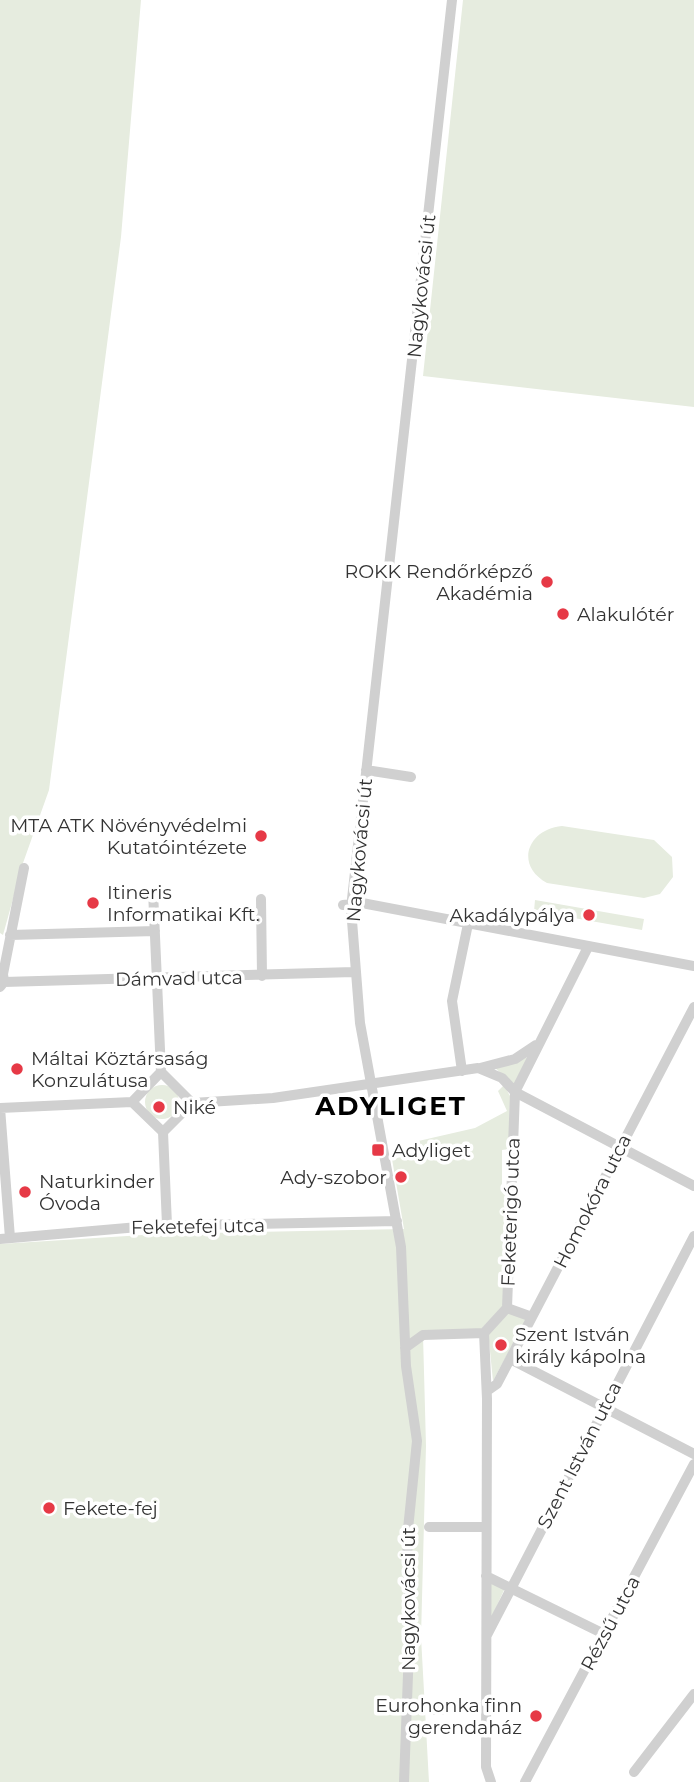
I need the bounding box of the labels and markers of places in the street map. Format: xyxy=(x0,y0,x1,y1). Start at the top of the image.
place label: ROKK Rendőrképző Akadémia xyxy=(344,560,533,605)
marker: ROKK Rendőrképző Akadémia xyxy=(539,574,555,590)
place label: Alakulótér xyxy=(577,603,674,626)
marker: Alakulótér xyxy=(555,606,571,622)
place label: MTA ATK Növényvédelmi Kutatóintézete xyxy=(10,814,247,859)
marker: MTA ATK Növényvédelmi Kutatóintézete xyxy=(253,828,269,844)
place label: Itineris Informatikai Kft. xyxy=(107,881,260,926)
marker: Itineris Informatikai Kft. xyxy=(85,895,101,911)
place label: Akadálypálya xyxy=(449,904,575,927)
marker: Akadálypálya xyxy=(581,907,597,923)
place label: Máltai Köztársaság Konzulátusa xyxy=(31,1047,209,1092)
marker: Máltai Köztársaság Konzulátusa xyxy=(9,1061,25,1077)
place label: Niké xyxy=(173,1096,216,1119)
marker: Niké xyxy=(151,1099,167,1115)
place label: Adyliget xyxy=(392,1139,471,1162)
marker: Adyliget xyxy=(370,1142,386,1158)
place label: Ady-szobor xyxy=(280,1166,387,1189)
marker: Ady-szobor xyxy=(393,1169,409,1185)
place label: Naturkinder Óvoda xyxy=(39,1170,155,1215)
marker: Naturkinder Óvoda xyxy=(17,1184,33,1200)
place label: Szent István király kápolna xyxy=(515,1323,646,1368)
marker: Szent István király kápolna xyxy=(493,1337,509,1353)
place label: Fekete-fej xyxy=(63,1497,158,1520)
marker: Fekete-fej xyxy=(41,1500,57,1516)
place label: Eurohonka finn gerendaház xyxy=(375,1694,522,1739)
marker: Eurohonka finn gerendaház xyxy=(528,1708,544,1724)

